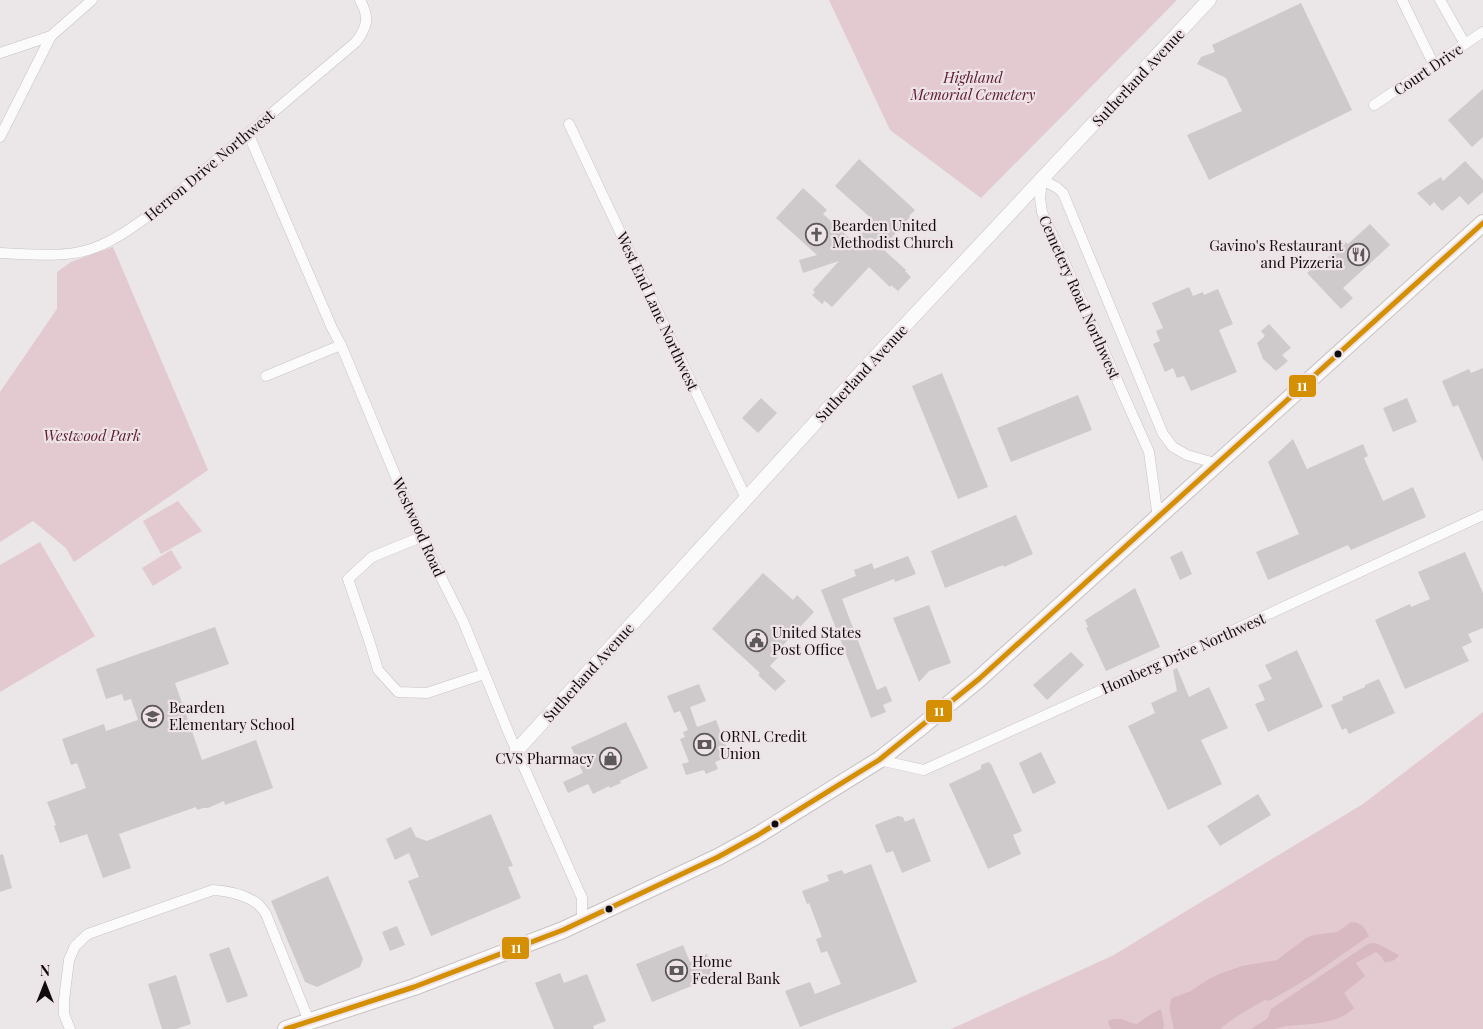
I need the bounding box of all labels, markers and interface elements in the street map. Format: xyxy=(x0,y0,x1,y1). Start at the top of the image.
street label: Sutherland Avenue xyxy=(1087,24,1189,130)
street label: Court Drive xyxy=(1389,38,1467,100)
park label: Highland Memorial Cemetery xyxy=(910,67,1035,104)
street label: Herron Drive Northwest xyxy=(140,104,279,225)
street label: Cemetery Road Northwest xyxy=(1035,212,1125,383)
place label: Bearden United Methodist Church xyxy=(832,215,954,252)
church icon: Bearden United Methodist Church xyxy=(804,222,828,246)
street label: West End Lane Northwest xyxy=(612,227,704,394)
place label: Gavino's Restaurant and Pizzeria xyxy=(1209,235,1344,272)
restaurant icon: Gavino's Restaurant and Pizzeria xyxy=(1347,242,1371,266)
street label: Sutherland Avenue xyxy=(810,320,912,426)
unlabelled marker xyxy=(1333,349,1343,359)
line badge: 11 xyxy=(1288,374,1317,398)
text: 11 xyxy=(1297,376,1307,395)
park label: Westwood Park xyxy=(43,425,141,445)
street label: Westwood Road xyxy=(388,473,450,580)
street label: Homberg Drive Northwest xyxy=(1098,607,1269,698)
street label: Sutherland Avenue xyxy=(538,618,638,726)
place label: United States Post Office xyxy=(772,622,861,659)
public building icon: United States Post Office xyxy=(744,629,768,653)
place label: Bearden Elementary School xyxy=(169,697,295,734)
line badge: 11 xyxy=(925,699,953,723)
text: 11 xyxy=(934,701,944,720)
school or university icon: Bearden Elementary School xyxy=(141,704,165,728)
place label: ORNL Credit Union xyxy=(720,726,807,763)
bank icon: ORNL Credit Union xyxy=(692,733,716,757)
shop icon: CVS Pharmacy xyxy=(598,746,622,770)
place label: CVS Pharmacy xyxy=(495,748,594,768)
unlabelled marker xyxy=(770,819,780,829)
unlabelled marker xyxy=(604,904,614,914)
line badge: 11 xyxy=(501,936,530,960)
text: 11 xyxy=(511,938,521,957)
place label: Home Federal Bank xyxy=(692,951,781,988)
bank icon: Home Federal Bank xyxy=(664,958,688,982)
north arrow xyxy=(20,959,70,1009)
text: N xyxy=(40,961,50,980)

